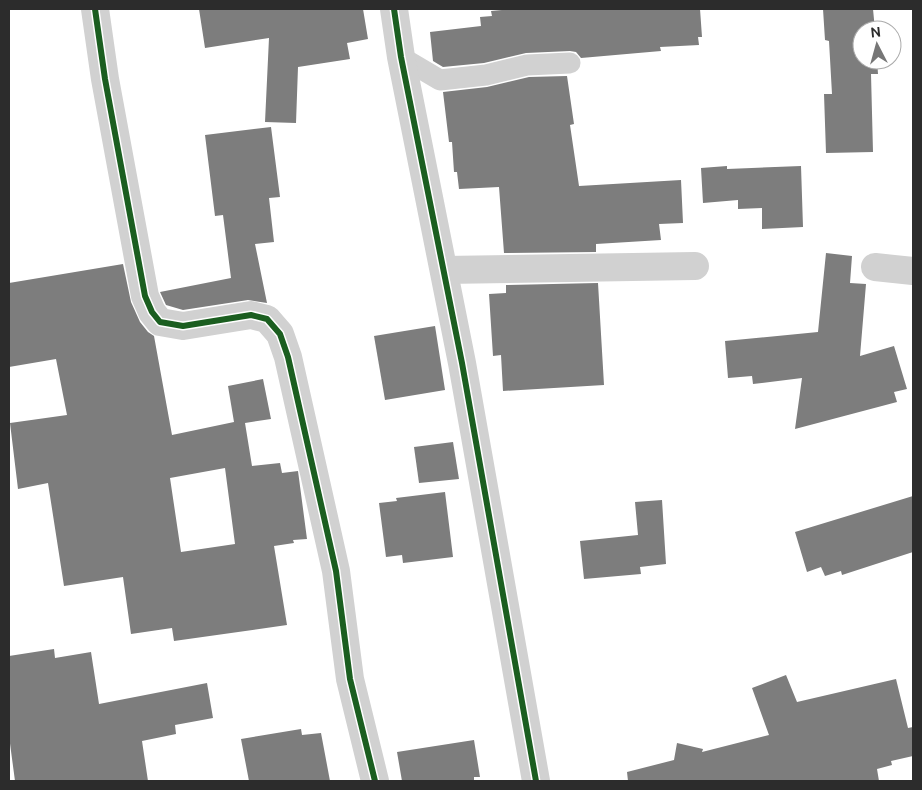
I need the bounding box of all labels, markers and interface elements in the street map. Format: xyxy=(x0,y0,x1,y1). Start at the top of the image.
north arrow xyxy=(852,20,902,70)
text: N xyxy=(870,24,882,41)

